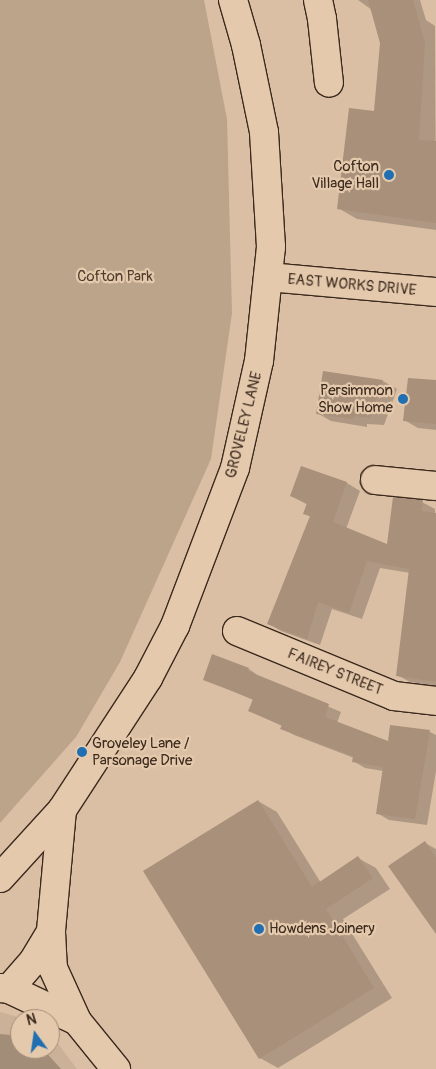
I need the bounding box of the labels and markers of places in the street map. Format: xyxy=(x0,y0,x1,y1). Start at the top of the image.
place label: Cofton Village Hall xyxy=(311,157,379,192)
marker: Cofton Village Hall xyxy=(383,169,395,181)
place label: Persimmon Show Home xyxy=(318,381,393,416)
marker: Persimmon Show Home xyxy=(397,393,409,405)
place label: Groveley Lane / Parsonage Drive xyxy=(92,734,192,769)
marker: Groveley Lane / Parsonage Drive xyxy=(76,746,88,758)
place label: Howdens Joinery xyxy=(269,920,375,938)
marker: Howdens Joinery xyxy=(253,923,265,935)

